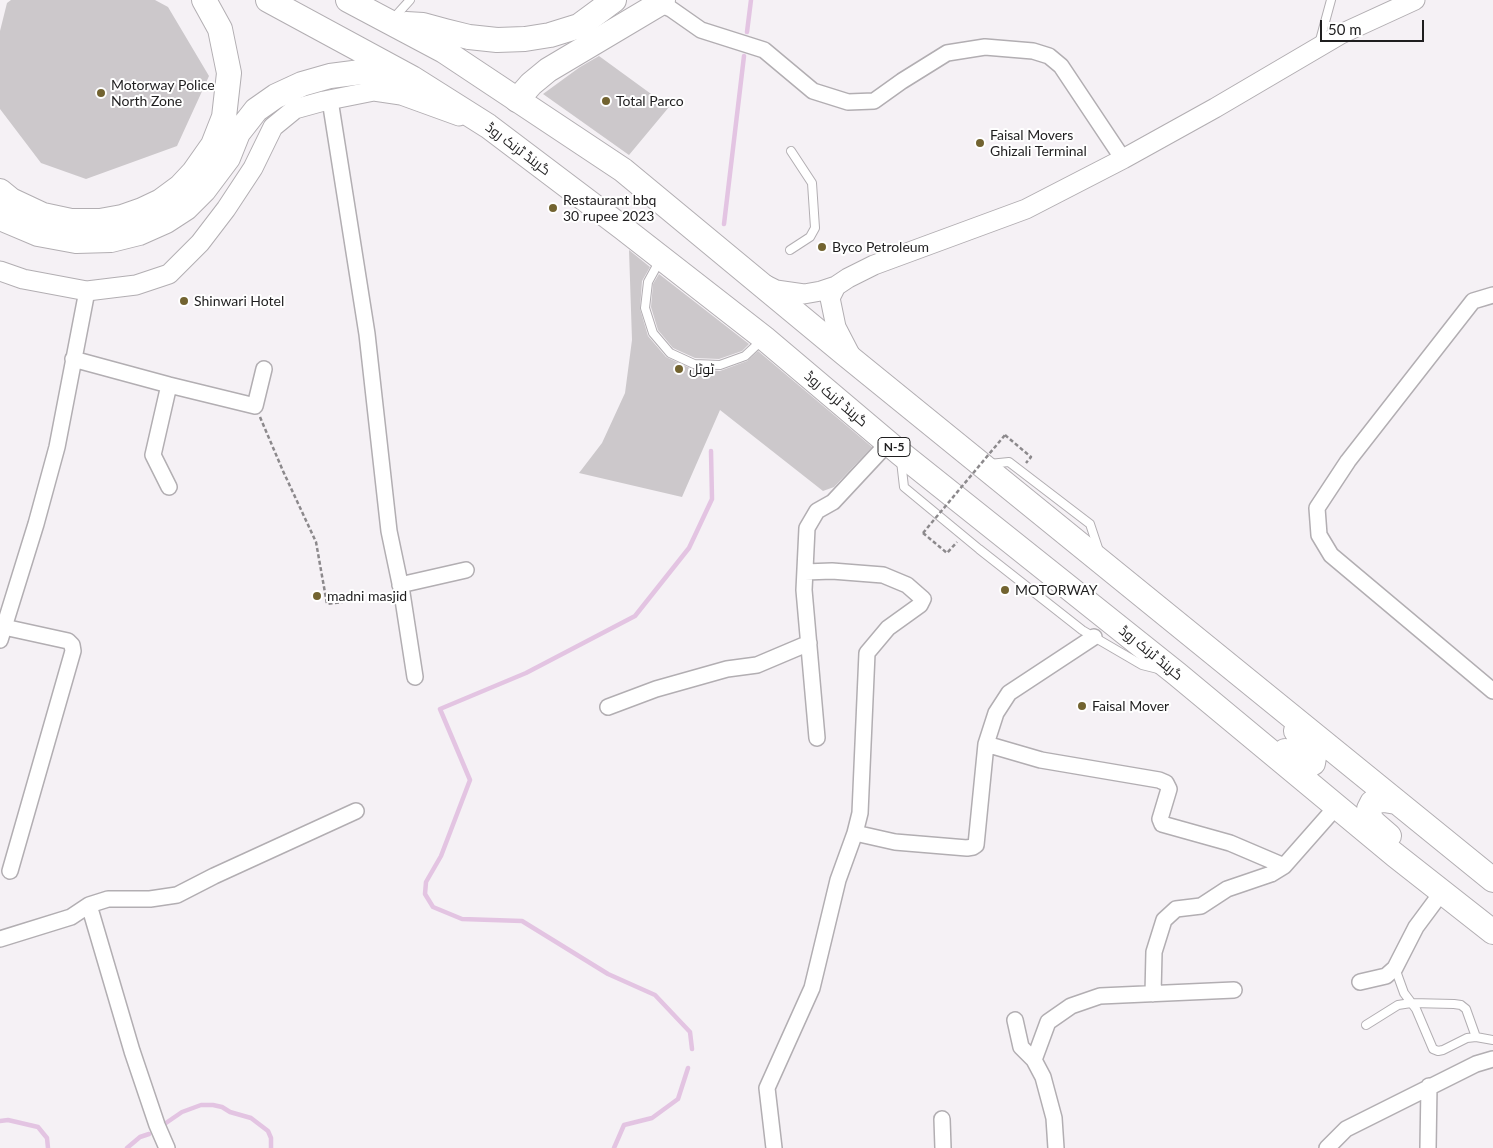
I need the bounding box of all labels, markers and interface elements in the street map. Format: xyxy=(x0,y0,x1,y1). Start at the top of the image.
scale bar xyxy=(1323,10,1427,42)
text: 50 m xyxy=(1328,20,1362,38)
place label: Motorway Police North Zone xyxy=(111,77,215,110)
marker: Motorway Police North Zone xyxy=(95,87,107,99)
place label: Total Parco xyxy=(616,93,684,109)
marker: Total Parco xyxy=(600,95,612,107)
street label: گرینڈ ٹرنک روڈ xyxy=(482,119,554,179)
place label: Faisal Movers Ghizali Terminal xyxy=(990,127,1087,160)
marker: Faisal Movers Ghizali Terminal xyxy=(974,137,986,149)
place label: Restaurant bbq 30 rupee 2023 xyxy=(563,192,656,224)
marker: Restaurant bbq 30 rupee 2023 xyxy=(547,202,559,214)
place label: Byco Petroleum xyxy=(832,239,929,255)
marker: Byco Petroleum xyxy=(816,241,828,253)
place label: Shinwari Hotel xyxy=(194,293,284,309)
marker: Shinwari Hotel xyxy=(178,295,190,307)
place label: ٹوٹل xyxy=(689,361,714,377)
marker: ٹوٹل xyxy=(673,363,685,375)
street label: گرینڈ ٹرنک روڈ xyxy=(801,368,871,430)
road number: N-5 xyxy=(878,438,910,457)
place label: MOTORWAY xyxy=(1015,582,1098,598)
marker: MOTORWAY xyxy=(999,584,1011,596)
place label: madni masjid xyxy=(327,588,407,604)
marker: madni masjid xyxy=(311,590,323,602)
street label: گرینڈ ٹرنک روڈ xyxy=(1116,622,1186,684)
place label: Faisal Mover xyxy=(1092,698,1169,714)
marker: Faisal Mover xyxy=(1076,700,1088,712)

